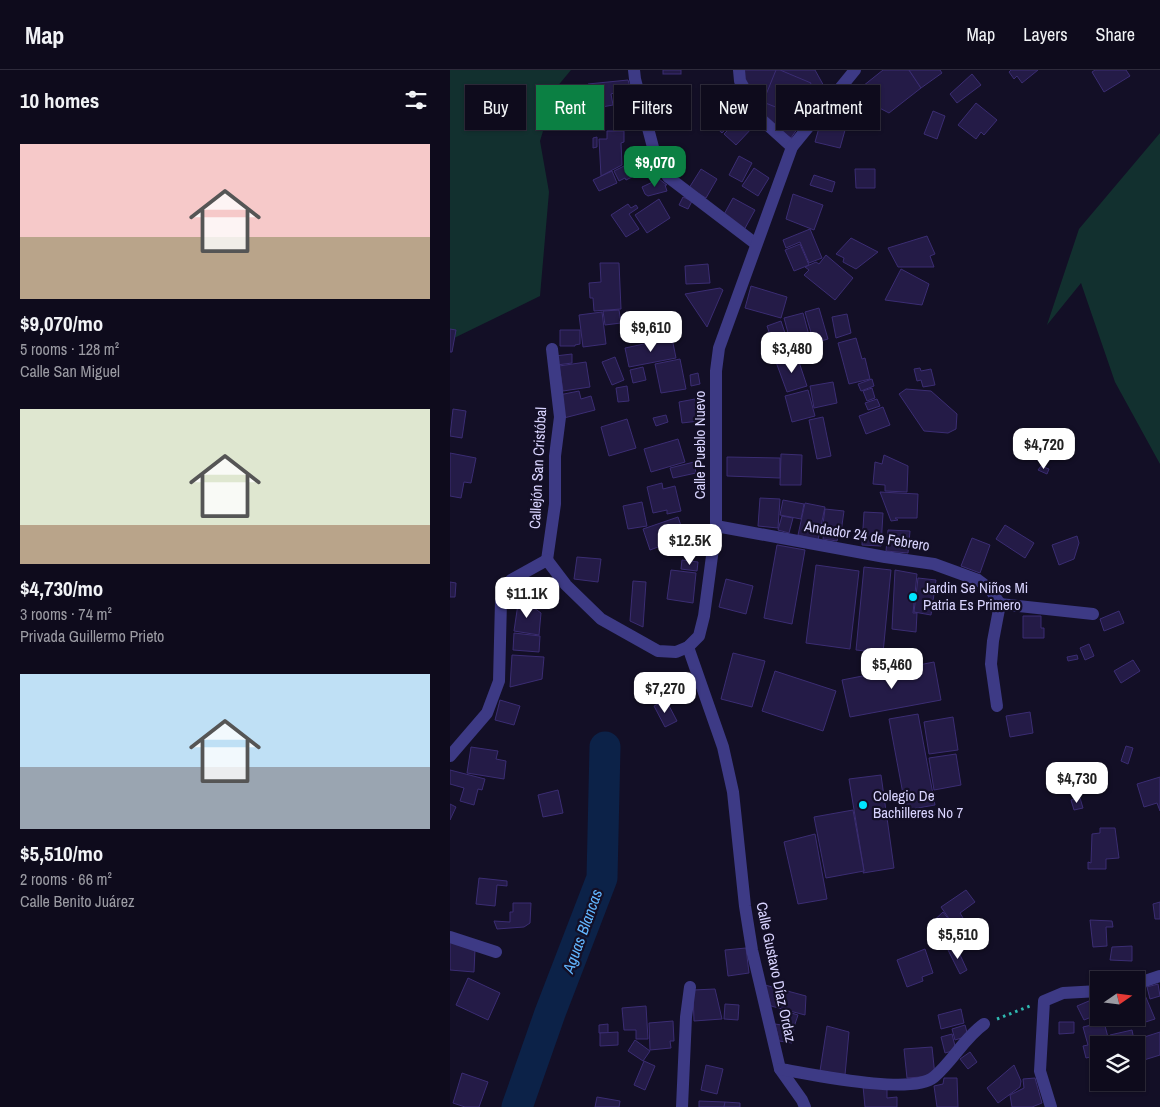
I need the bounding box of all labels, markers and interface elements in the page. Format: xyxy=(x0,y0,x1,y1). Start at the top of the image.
text: Map xyxy=(25,19,64,51)
text: Map xyxy=(967,22,995,47)
text: Layers xyxy=(1023,22,1068,47)
text: Share xyxy=(1096,22,1135,47)
chip: Buy xyxy=(465,85,526,130)
chip: Rent xyxy=(536,85,604,130)
chip: Filters xyxy=(614,85,691,130)
chip: New xyxy=(701,85,766,130)
chip: Apartment xyxy=(776,85,880,130)
text: 10 homes xyxy=(20,86,99,115)
icon: filters xyxy=(402,86,430,114)
pin: $9,070 xyxy=(614,146,696,188)
text: $9,070 xyxy=(635,151,675,173)
icon: home xyxy=(180,176,270,266)
text: $9,070/mo xyxy=(20,309,103,338)
pin: $9,610 xyxy=(610,310,692,353)
text: $9,610 xyxy=(631,316,671,338)
pin: $3,480 xyxy=(751,332,833,374)
text: $3,480 xyxy=(772,337,812,359)
text: 5 rooms · 128 m² xyxy=(20,338,119,360)
text: Calle San Miguel xyxy=(20,360,120,382)
street label: Calle Pueblo Nuevo xyxy=(689,390,710,499)
street label: Callejón San Cristóbal xyxy=(524,406,551,530)
pin: $4,720 xyxy=(1003,428,1085,470)
text: $4,720 xyxy=(1024,433,1064,455)
icon: home xyxy=(180,441,270,531)
street label: Andador 24 de Febrero xyxy=(802,515,931,556)
pin: $12.5K xyxy=(649,524,731,566)
text: $12.5K xyxy=(669,529,711,551)
text: $4,730/mo xyxy=(20,574,103,603)
pin: $11.1K xyxy=(486,576,568,619)
place label: Jardin Se Niños Mi Patria Es Primero xyxy=(923,577,1028,615)
text: $11.1K xyxy=(506,582,548,604)
marker: Jardin Se Niños Mi Patria Es Primero xyxy=(907,591,919,603)
text: 3 rooms · 74 m² xyxy=(20,603,112,625)
text: Privada Guillermo Prieto xyxy=(20,625,164,647)
pin: $5,460 xyxy=(851,648,933,690)
text: $5,460 xyxy=(872,653,912,675)
pin: $7,270 xyxy=(624,672,706,714)
text: $7,270 xyxy=(645,677,685,699)
icon: home xyxy=(180,706,270,796)
pin: $4,730 xyxy=(1036,762,1118,804)
text: $4,730 xyxy=(1057,767,1097,789)
place label: Colegio De Bachilleres No 7 xyxy=(873,785,963,823)
marker: Colegio De Bachilleres No 7 xyxy=(857,799,869,811)
text: $5,510/mo xyxy=(20,839,103,868)
text: 2 rooms · 66 m² xyxy=(20,868,112,890)
water label: Aguas Blancas xyxy=(556,886,607,977)
text: Calle Benito Juárez xyxy=(20,890,135,912)
street label: Calle Gustavo Díaz Ordaz xyxy=(751,900,802,1044)
pin: $5,510 xyxy=(917,918,999,960)
text: $5,510 xyxy=(938,923,978,945)
north arrow xyxy=(1090,971,1145,1026)
map controls xyxy=(1090,971,1145,1091)
button: layers xyxy=(1090,1036,1145,1091)

